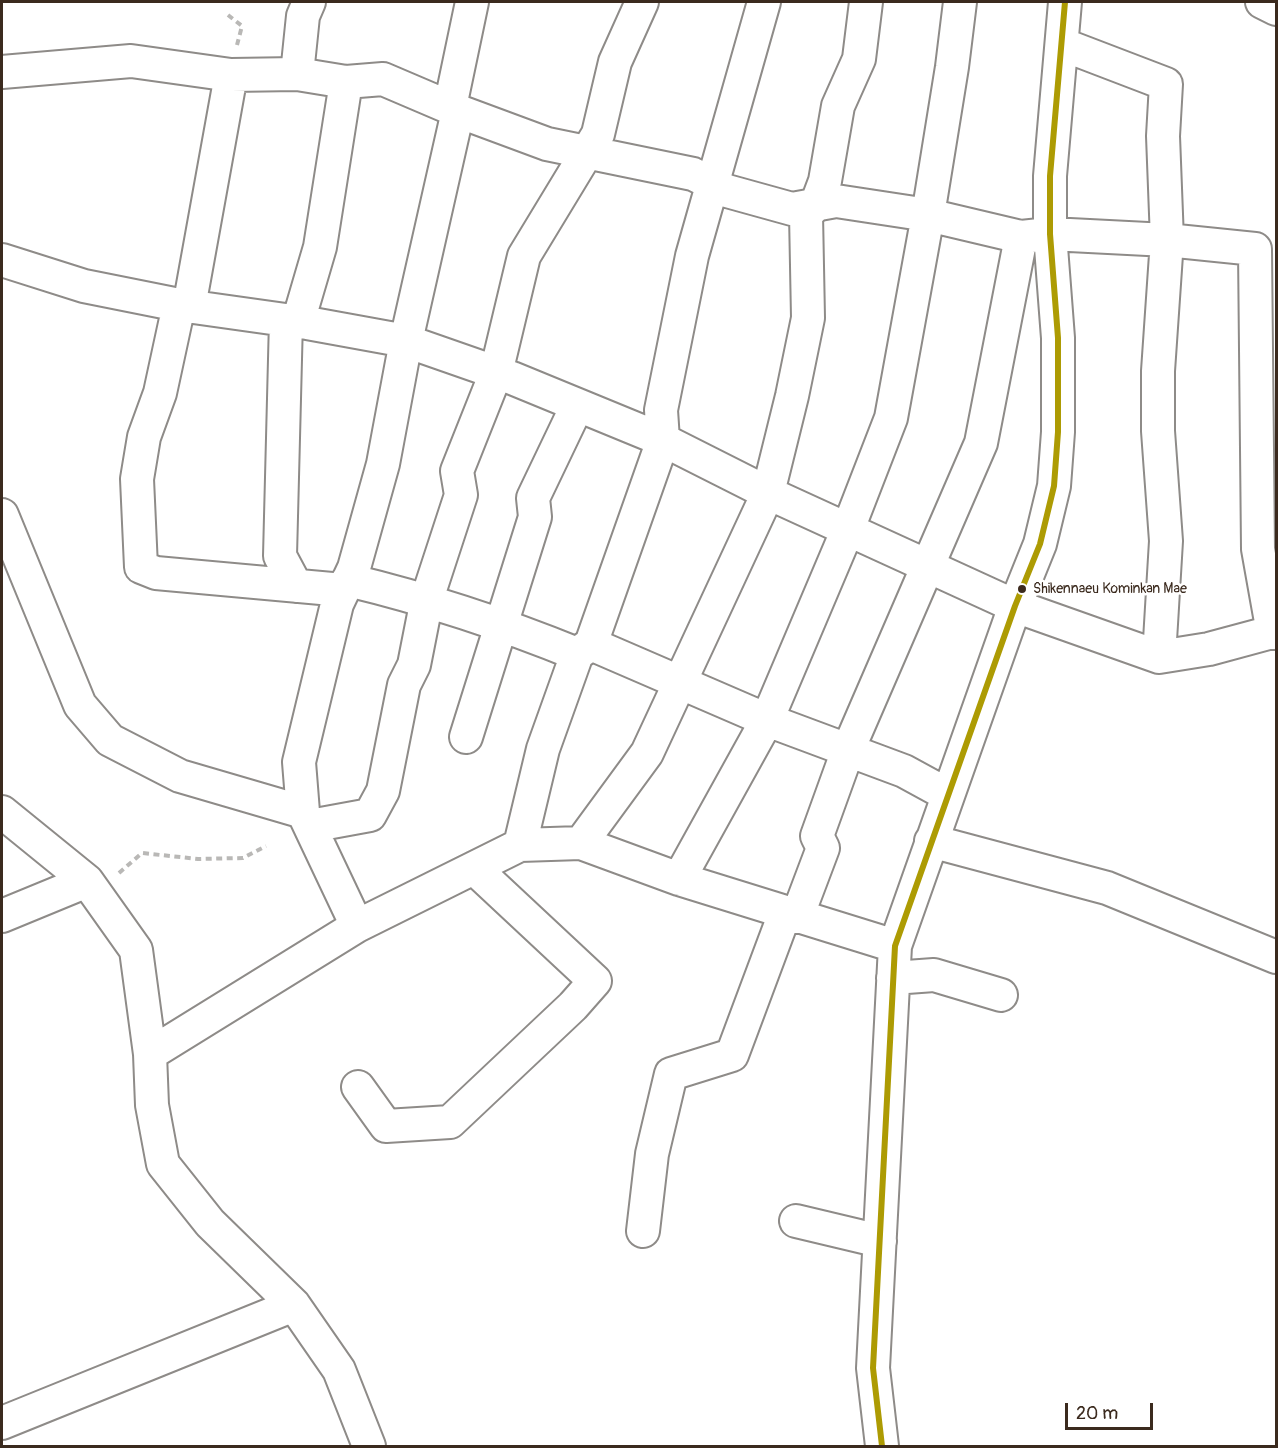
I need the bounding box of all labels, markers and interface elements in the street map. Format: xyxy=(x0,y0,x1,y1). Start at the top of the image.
place label: Shikennaeu Kominkan Mae xyxy=(1033,581,1187,597)
marker: Shikennaeu Kominkan Mae xyxy=(1016,583,1028,595)
scale bar xyxy=(1068,1391,1156,1429)
text: 20 m xyxy=(1076,1402,1118,1425)

